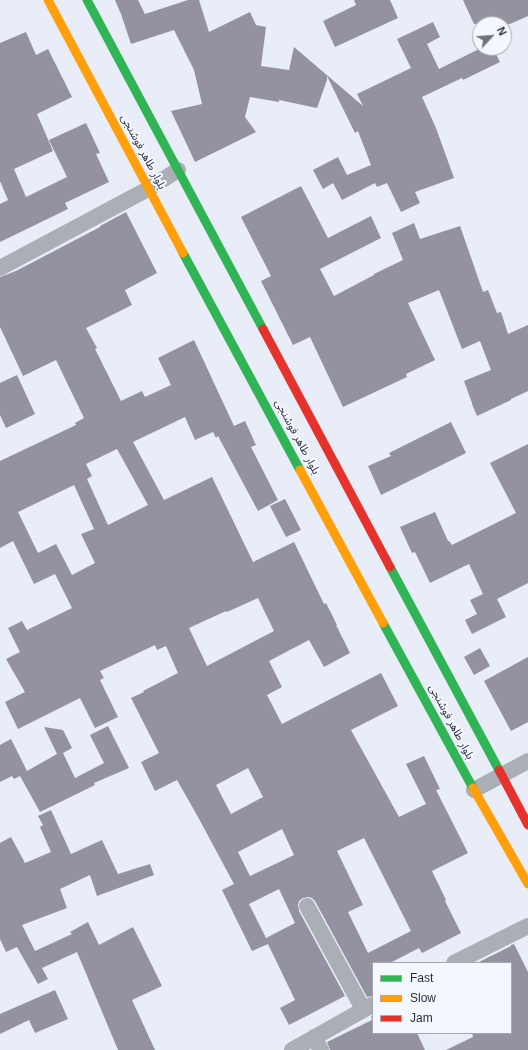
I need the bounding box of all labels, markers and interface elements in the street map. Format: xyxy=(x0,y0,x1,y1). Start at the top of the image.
north arrow xyxy=(472,16,512,56)
text: N xyxy=(495,25,509,37)
street label: بلوار طاهر فوشنجی xyxy=(118,112,168,192)
street label: بلوار طاهر فوشنجی xyxy=(272,397,322,477)
street label: بلوار طاهر فوشنجی xyxy=(426,682,476,762)
legend xyxy=(372,962,512,1034)
text: Fast xyxy=(410,971,433,985)
text: Slow xyxy=(410,991,436,1005)
text: Jam xyxy=(410,1011,433,1025)

